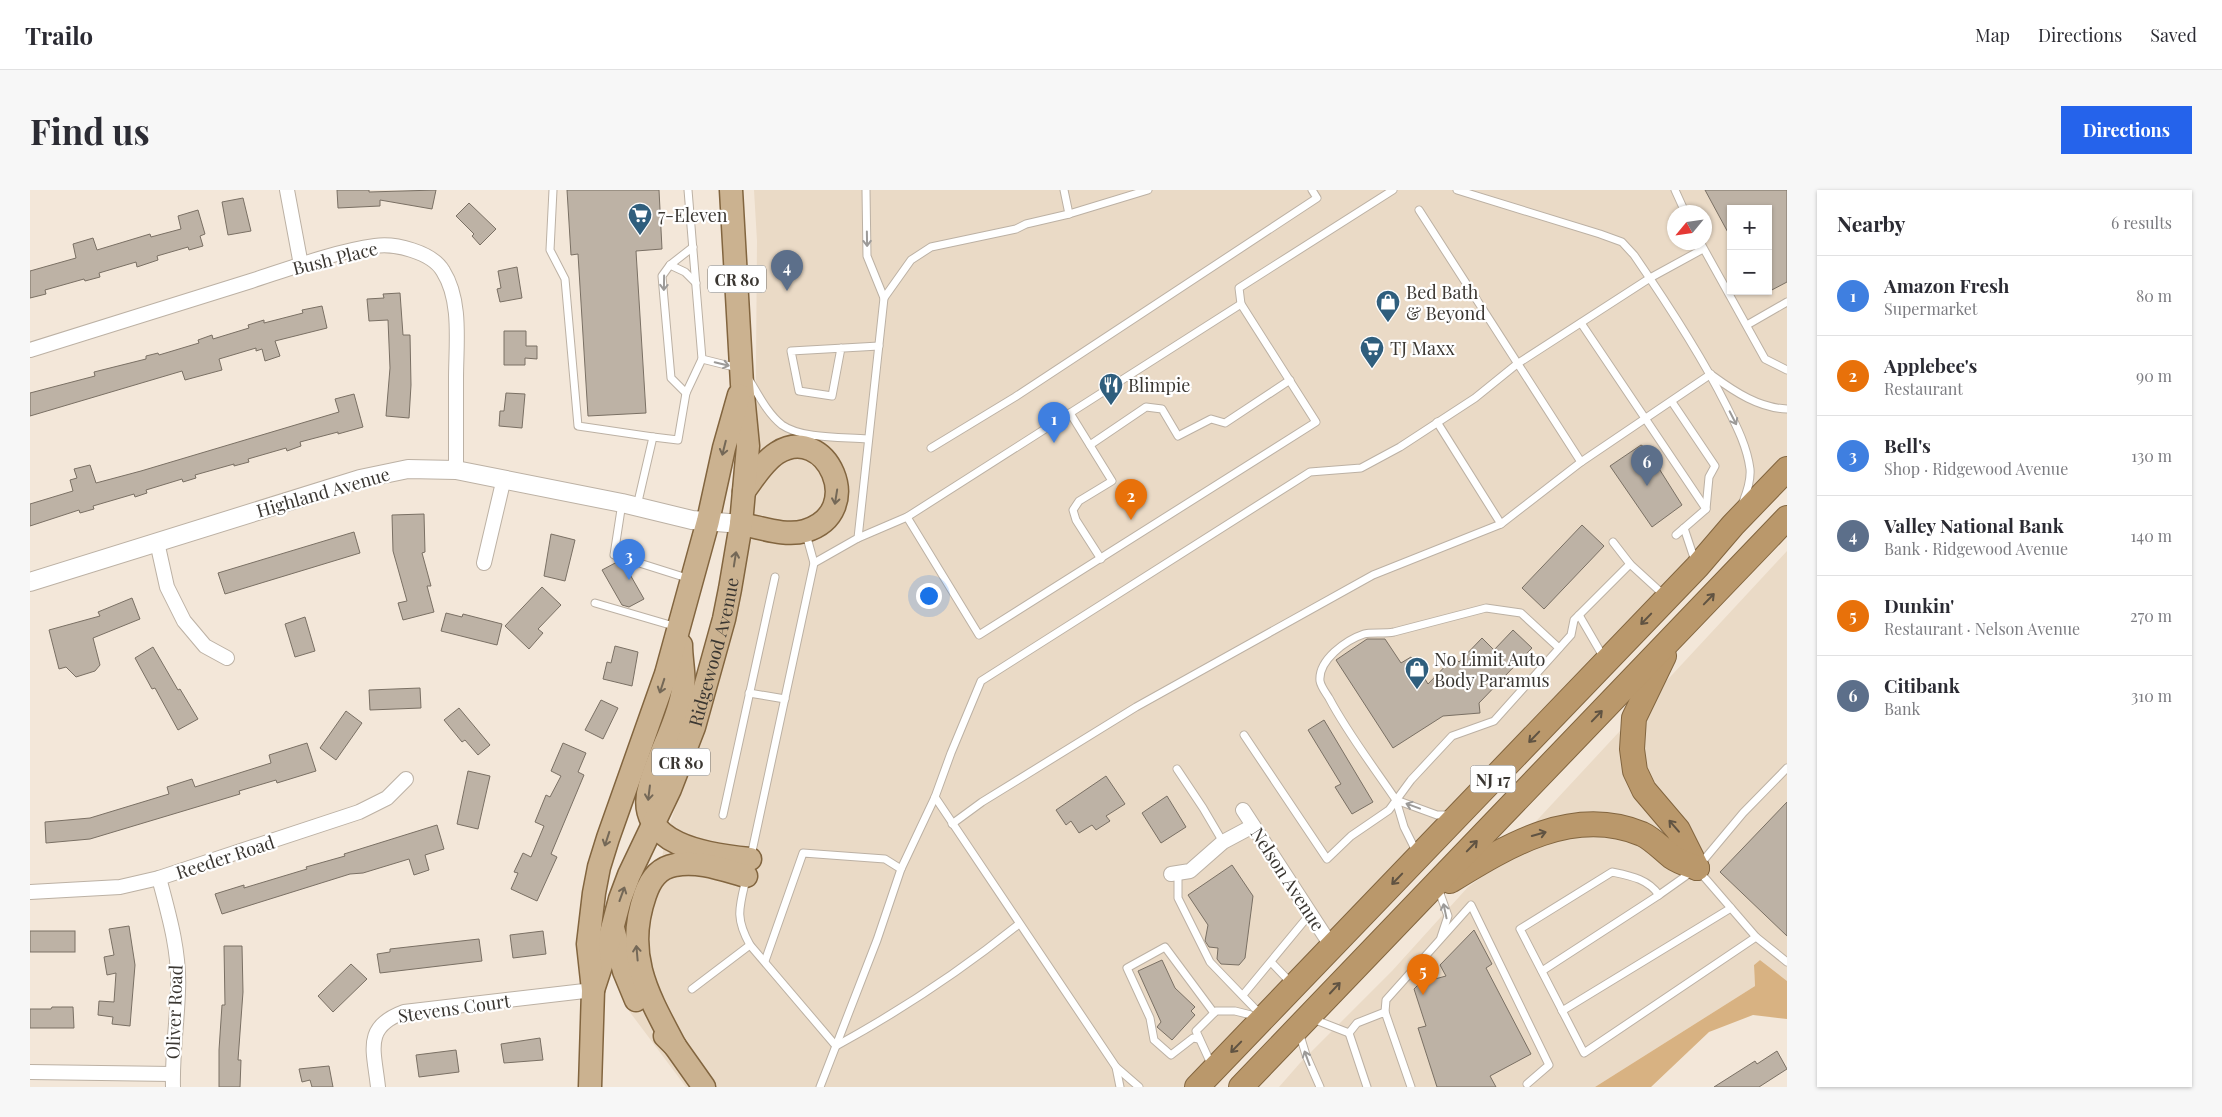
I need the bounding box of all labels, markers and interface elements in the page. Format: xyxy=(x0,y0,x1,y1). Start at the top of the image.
text: Trailo xyxy=(25,19,93,51)
text: Map xyxy=(1975,23,2010,47)
text: Directions xyxy=(2038,23,2122,47)
text: Saved xyxy=(2150,23,2197,47)
button: Directions xyxy=(2061,106,2192,154)
text: Find us xyxy=(30,107,150,154)
supermarket icon: 7-Eleven xyxy=(627,202,653,236)
place label: 7-Eleven xyxy=(658,203,728,227)
north arrow xyxy=(1667,205,1712,250)
map controls xyxy=(1727,205,1772,295)
button: + xyxy=(1727,205,1772,250)
text: Nearby xyxy=(1837,209,1906,237)
text: 6 results xyxy=(2111,212,2172,233)
one-way arrow xyxy=(862,230,872,246)
street label: Bush Place xyxy=(290,236,380,280)
pin: 4 xyxy=(771,250,803,291)
button: − xyxy=(1727,250,1772,295)
road number: CR 80 xyxy=(708,266,766,292)
text: Amazon Fresh xyxy=(1884,272,2009,298)
one-way arrow xyxy=(659,274,669,290)
place label: Bed Bath & Beyond xyxy=(1406,280,1486,325)
text: 1 xyxy=(1850,285,1856,306)
text: 80 m xyxy=(2136,285,2172,306)
shop icon: Bed Bath & Beyond xyxy=(1375,289,1401,323)
text: Supermarket xyxy=(1884,298,1978,319)
supermarket icon: TJ Maxx xyxy=(1359,335,1385,369)
place label: TJ Maxx xyxy=(1390,336,1455,360)
text: Applebee's xyxy=(1884,352,1977,378)
one-way arrow xyxy=(713,360,729,369)
text: 2 xyxy=(1849,365,1857,386)
text: 90 m xyxy=(2136,365,2172,386)
restaurant icon: Blimpie xyxy=(1098,372,1124,406)
place label: Blimpie xyxy=(1128,373,1190,397)
text: Restaurant xyxy=(1884,378,1963,399)
pin: 1 xyxy=(1038,402,1070,443)
one-way arrow xyxy=(1729,410,1738,425)
text: Bell's xyxy=(1884,432,1931,458)
one-way arrow xyxy=(719,440,728,456)
pin: 6 xyxy=(1631,445,1663,486)
text: 3 xyxy=(1849,445,1857,466)
text: 130 m xyxy=(2131,445,2172,466)
text: Shop · Ridgewood Avenue xyxy=(1884,458,2068,479)
street label: Highland Avenue xyxy=(254,462,392,522)
pin: 2 xyxy=(1115,479,1147,520)
one-way arrow xyxy=(831,489,841,505)
text: Valley National Bank xyxy=(1884,512,2064,538)
text: 4 xyxy=(1849,525,1857,546)
text: 140 m xyxy=(2130,525,2172,546)
text: Bank · Ridgewood Avenue xyxy=(1884,538,2068,559)
pin: 3 xyxy=(613,539,645,580)
one-way arrow xyxy=(730,551,740,567)
street label: Ridgewood Avenue xyxy=(683,576,744,729)
your location xyxy=(916,583,942,609)
text: Dunkin' xyxy=(1884,592,1954,618)
one-way arrow xyxy=(1703,593,1715,605)
text: 5 xyxy=(1849,605,1857,626)
text: 270 m xyxy=(2130,605,2172,626)
one-way arrow xyxy=(1641,613,1653,625)
text: Restaurant · Nelson Avenue xyxy=(1884,618,2080,639)
place label: No Limit Auto Body Paramus xyxy=(1434,647,1549,692)
shop icon: No Limit Auto Body Paramus xyxy=(1404,656,1430,690)
text: Citibank xyxy=(1884,672,1960,698)
one-way arrow xyxy=(657,678,667,694)
text: 6 xyxy=(1849,685,1857,706)
text: 310 m xyxy=(2131,685,2172,706)
text: Bank xyxy=(1884,698,1920,719)
one-way arrow xyxy=(1591,710,1603,722)
one-way arrow xyxy=(1528,730,1540,743)
road number: CR 80 xyxy=(652,748,710,776)
road number: NJ 17 xyxy=(1470,766,1516,792)
one-way arrow xyxy=(644,784,654,800)
one-way arrow xyxy=(1405,801,1421,810)
one-way arrow xyxy=(1668,819,1679,832)
street label: Nelson Avenue xyxy=(1246,823,1330,935)
one-way arrow xyxy=(1531,829,1547,838)
street label: Reeder Road xyxy=(173,830,278,884)
one-way arrow xyxy=(602,831,612,847)
one-way arrow xyxy=(1466,840,1478,852)
one-way arrow xyxy=(1391,873,1403,885)
one-way arrow xyxy=(618,886,627,902)
one-way arrow xyxy=(1440,903,1450,919)
one-way arrow xyxy=(632,946,642,962)
pin: 5 xyxy=(1407,954,1439,995)
street label: Oliver Road xyxy=(160,964,188,1060)
one-way arrow xyxy=(1329,982,1341,995)
street label: Stevens Court xyxy=(396,988,512,1028)
one-way arrow xyxy=(1230,1040,1242,1053)
one-way arrow xyxy=(1302,1051,1311,1066)

